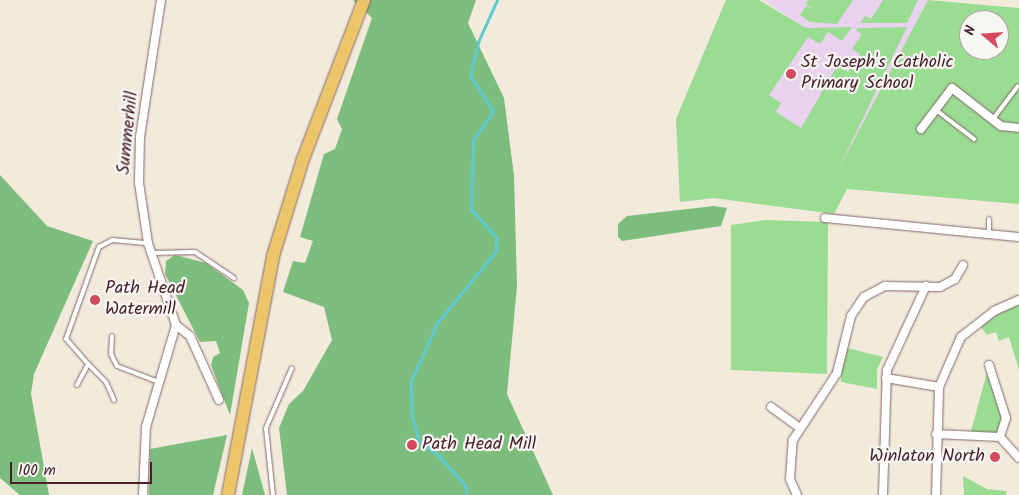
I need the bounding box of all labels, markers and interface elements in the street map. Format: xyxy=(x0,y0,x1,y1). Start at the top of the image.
north arrow xyxy=(959,10,1009,60)
text: N xyxy=(959,23,983,38)
place label: St Joseph's Catholic Primary School xyxy=(801,53,954,96)
marker: St Joseph's Catholic Primary School xyxy=(785,68,797,80)
street label: Summerhill xyxy=(114,90,144,176)
place label: Path Head Watermill xyxy=(105,279,185,322)
marker: Path Head Watermill xyxy=(89,294,101,306)
place label: Path Head Mill xyxy=(422,434,536,456)
marker: Path Head Mill xyxy=(406,439,418,451)
place label: Winlaton North xyxy=(869,446,985,468)
marker: Winlaton North xyxy=(989,451,1001,463)
scale bar xyxy=(12,452,155,484)
text: 100 m xyxy=(18,459,56,483)

